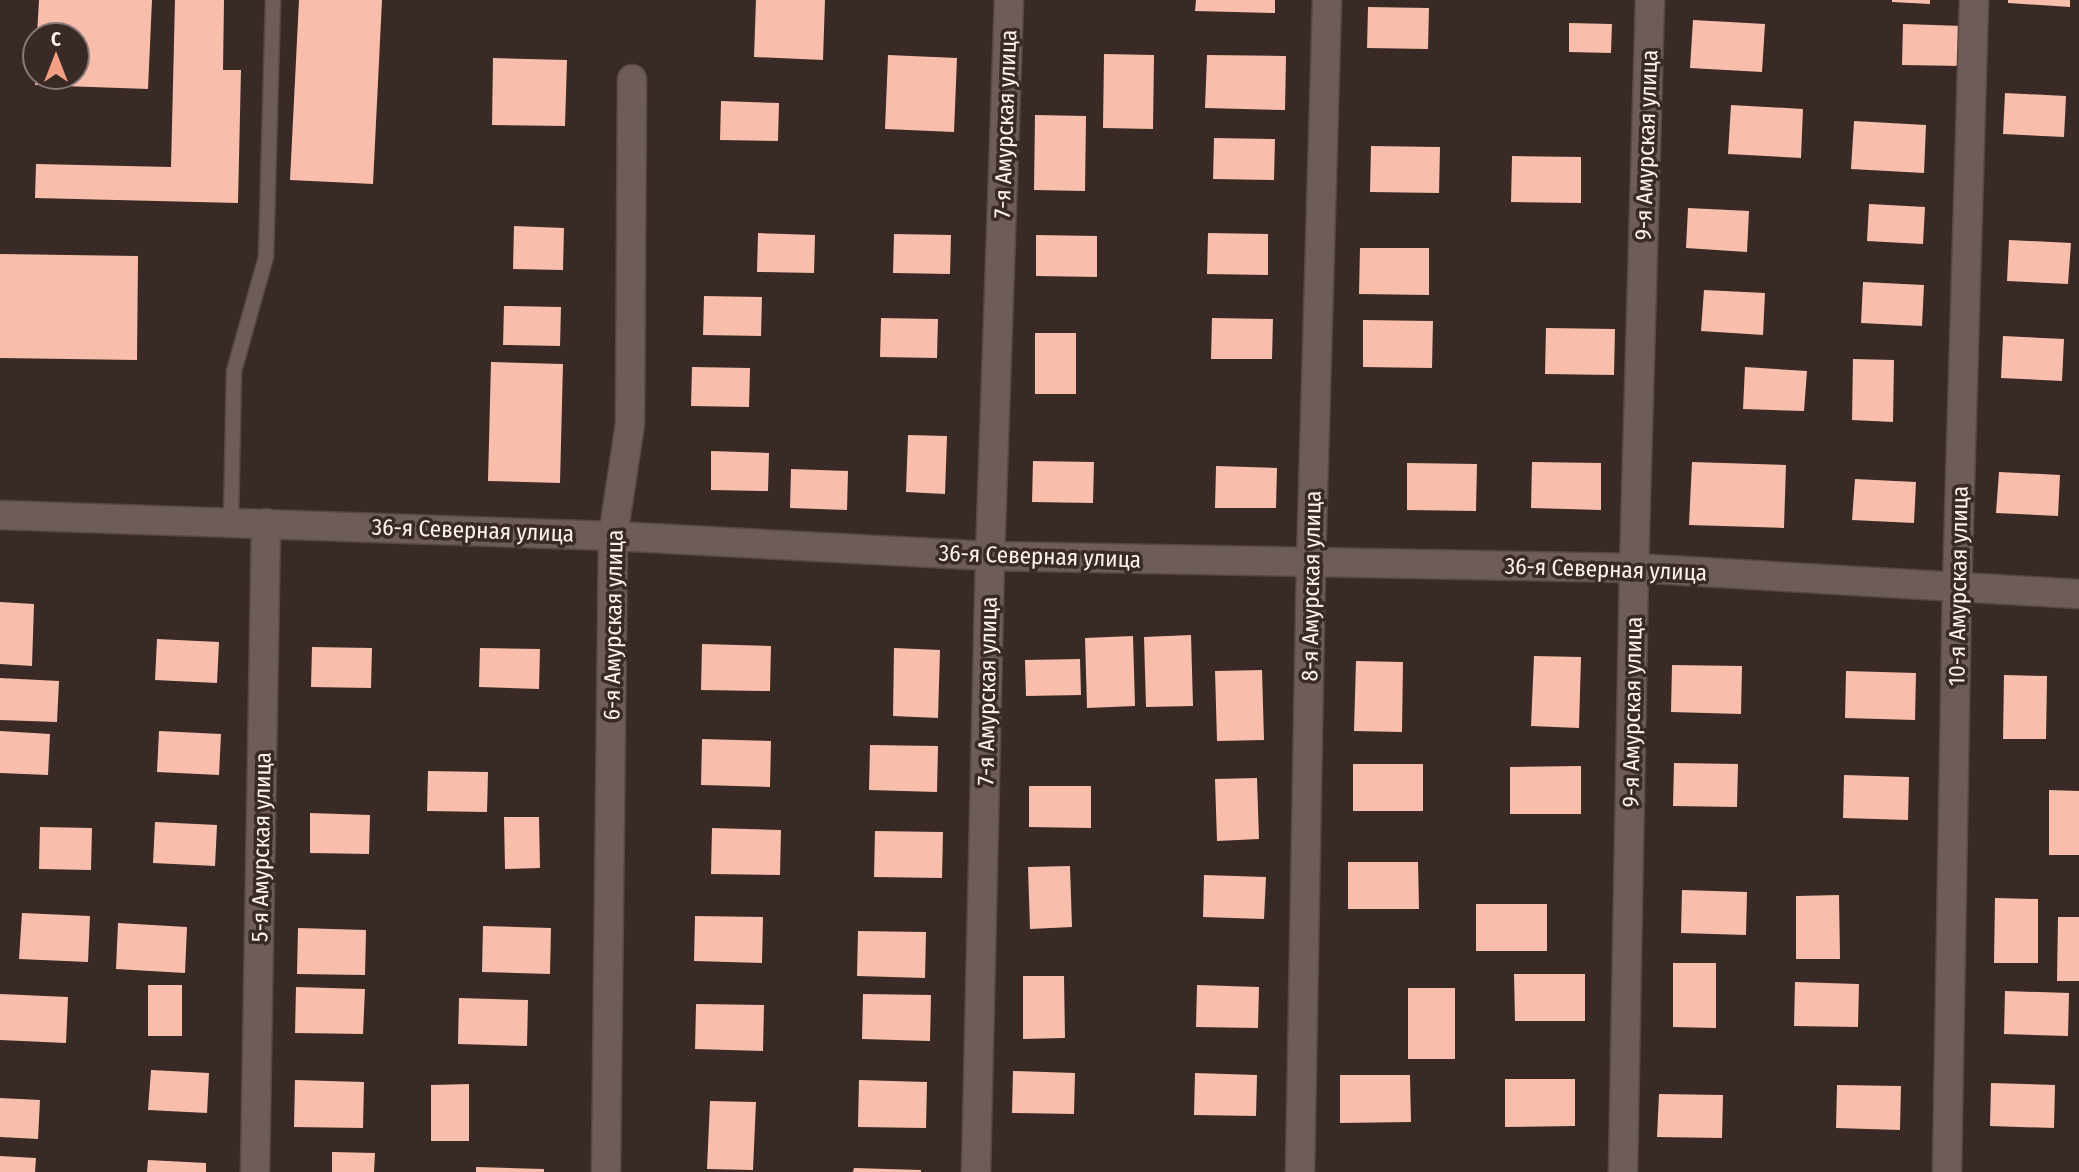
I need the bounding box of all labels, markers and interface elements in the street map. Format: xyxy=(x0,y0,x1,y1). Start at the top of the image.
north arrow xyxy=(21,21,91,91)
text: С xyxy=(51,28,61,51)
street label: 7-я Амурская улица xyxy=(988,29,1022,219)
street label: 9-я Амурская улица xyxy=(1629,49,1663,241)
street label: 10-я Амурская улица xyxy=(1942,486,1974,686)
street label: 8-я Амурская улица xyxy=(1295,490,1327,682)
street label: 36-я Северная улица xyxy=(371,512,575,548)
street label: 6-я Амурская улица xyxy=(597,529,629,721)
street label: 36-я Северная улица xyxy=(938,538,1142,574)
street label: 36-я Северная улица xyxy=(1504,551,1708,587)
street label: 7-я Амурская улица xyxy=(971,596,1003,786)
street label: 9-я Амурская улица xyxy=(1616,616,1648,808)
street label: 5-я Амурская улица xyxy=(245,752,277,942)

